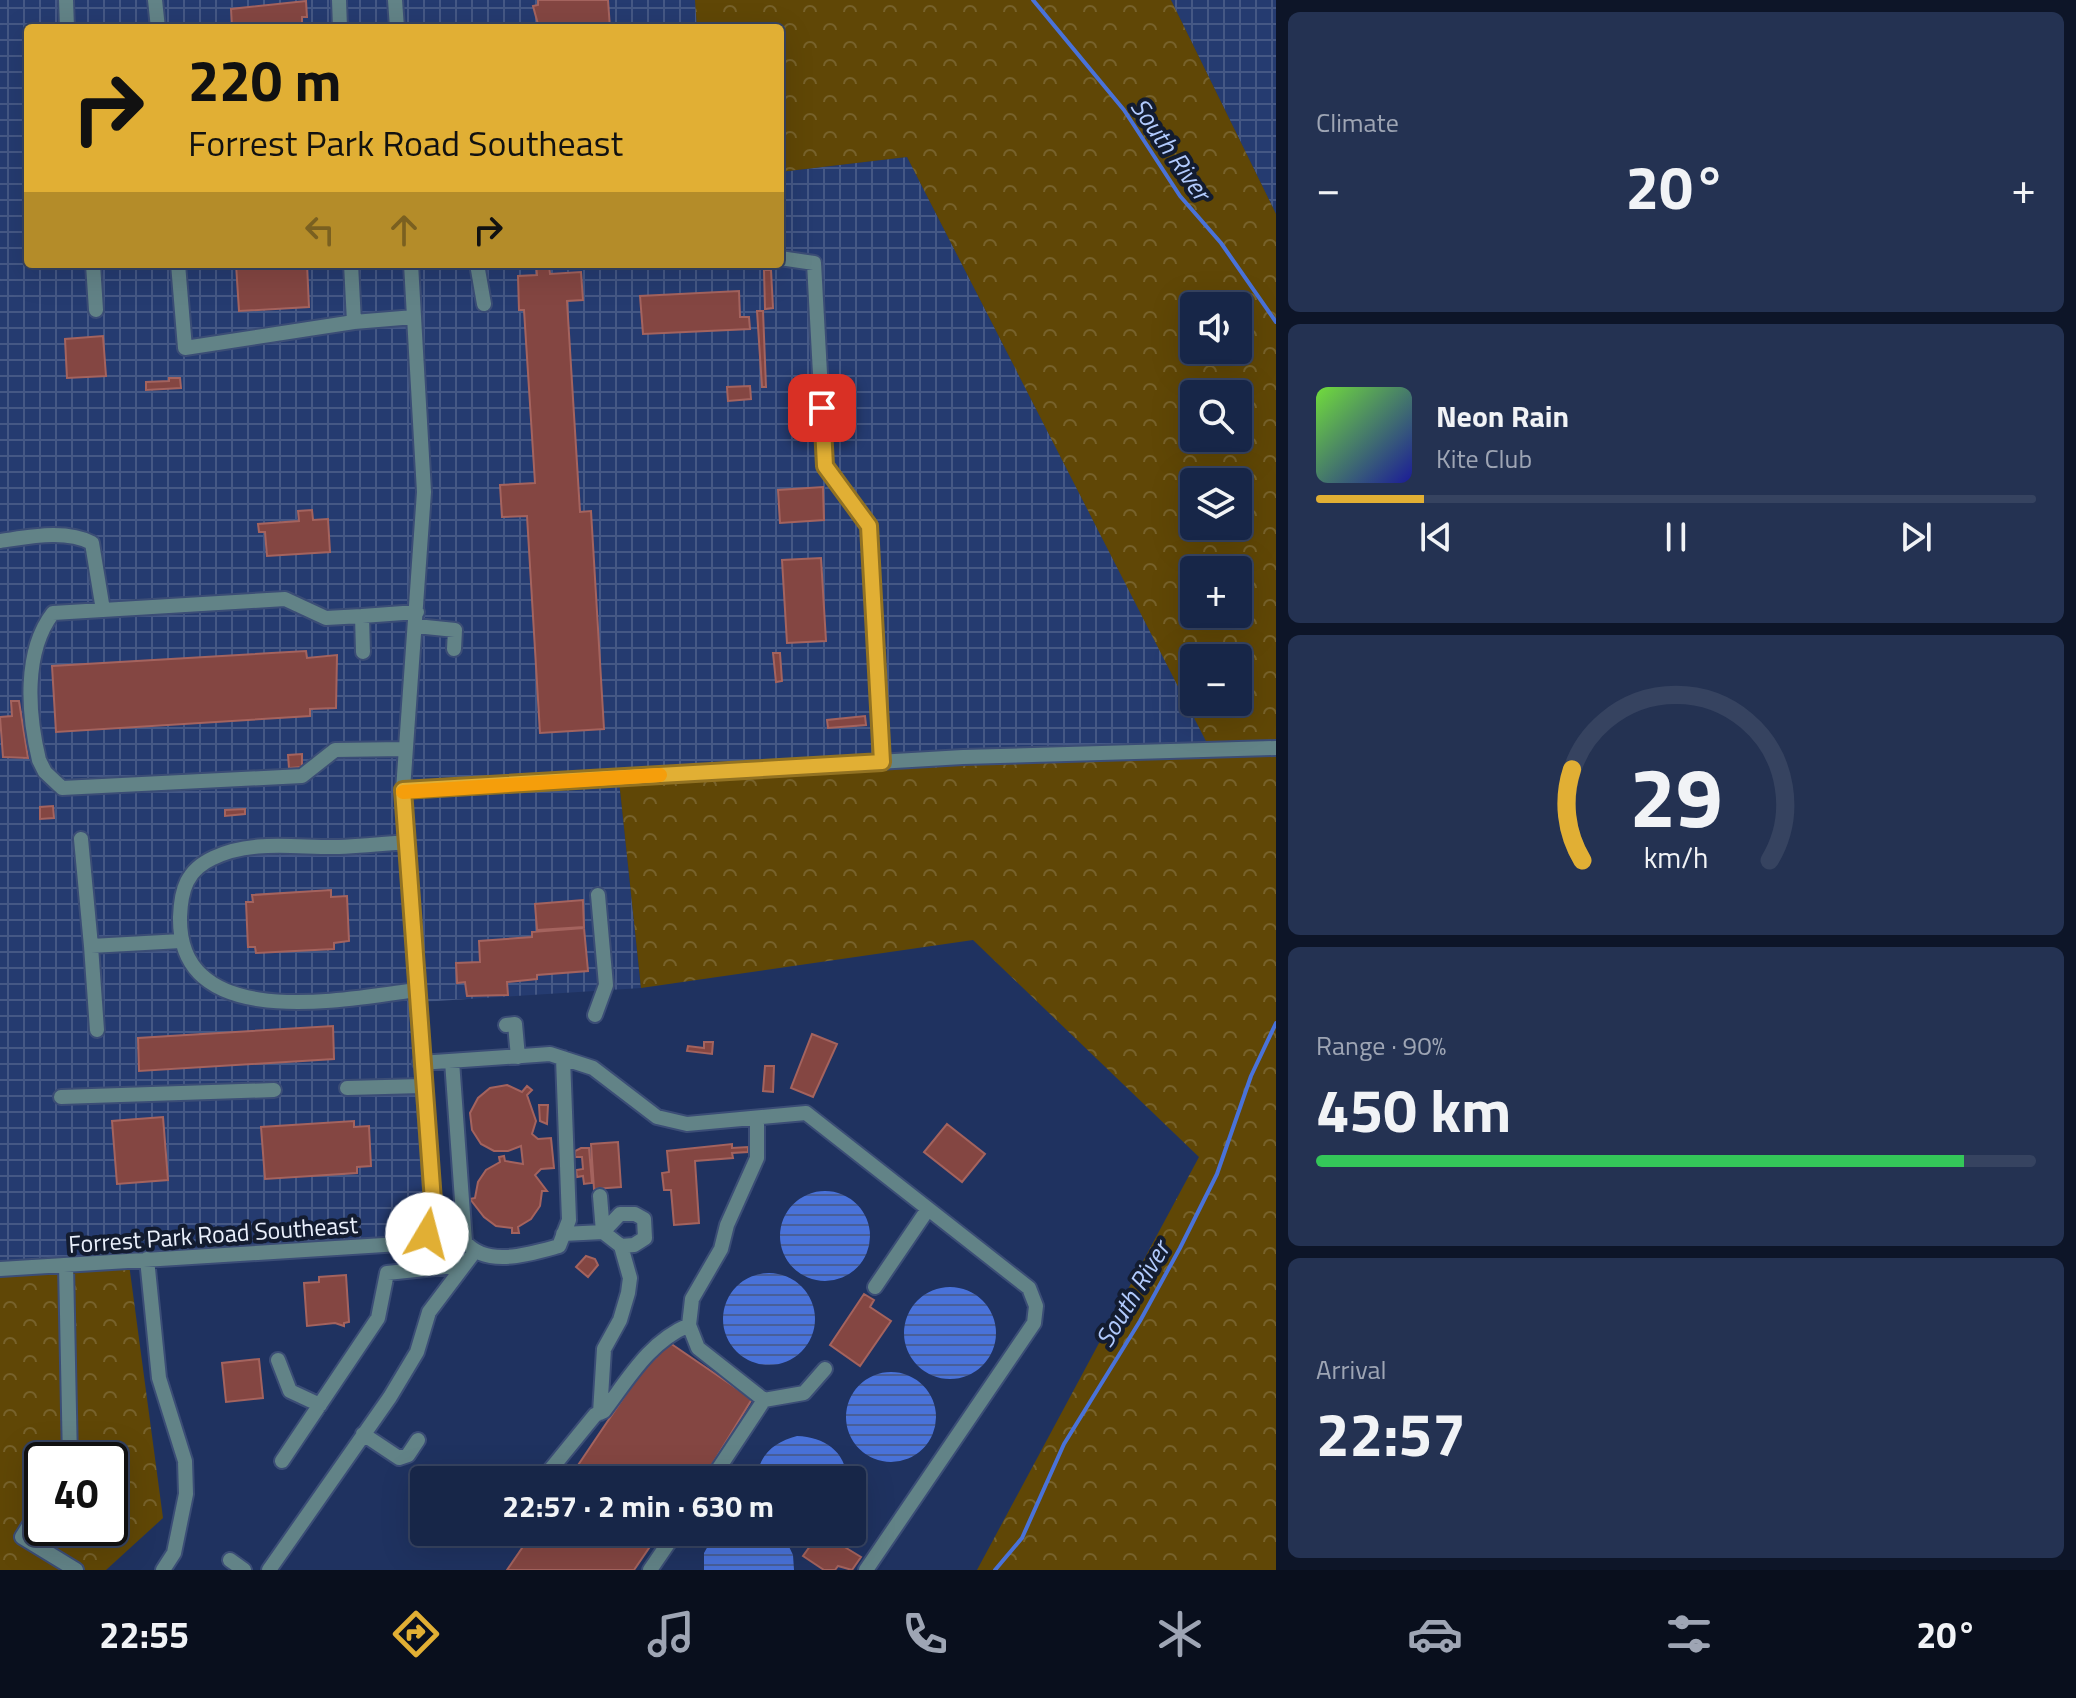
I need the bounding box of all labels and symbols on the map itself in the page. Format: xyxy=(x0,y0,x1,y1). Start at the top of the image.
water label: South River xyxy=(1121,90,1222,211)
pin xyxy=(788,374,856,442)
position arrow xyxy=(385,1192,469,1276)
street label: Forrest Park Road Southeast xyxy=(67,1206,360,1262)
water label: South River xyxy=(1085,1231,1180,1354)
speed limit sign: 40 xyxy=(24,1442,128,1546)

